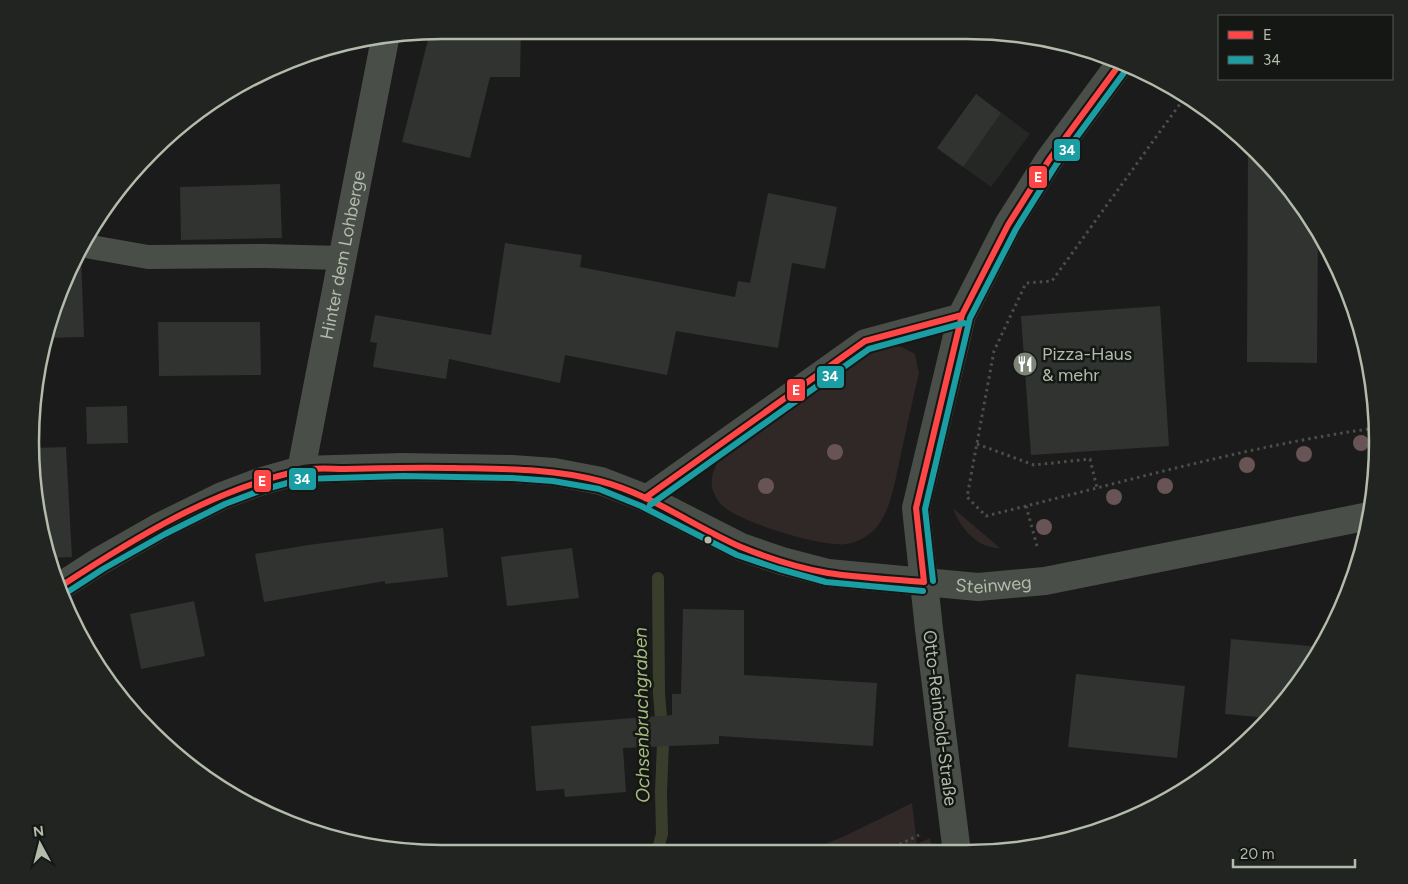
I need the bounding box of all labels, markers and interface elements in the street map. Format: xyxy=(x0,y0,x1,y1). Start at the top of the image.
legend xyxy=(1218,15,1393,80)
text: E xyxy=(1263,26,1272,44)
text: 34 xyxy=(1263,51,1280,69)
line badge: 34 xyxy=(1053,138,1081,162)
text: 34 xyxy=(1059,142,1075,159)
line badge: E xyxy=(1028,165,1048,189)
street label: Hinter dem Lohberge xyxy=(316,168,370,341)
text: E xyxy=(1034,169,1042,186)
place label: Pizza-Haus & mehr xyxy=(1042,343,1132,386)
restaurant icon: Pizza-Haus & mehr xyxy=(1012,351,1038,377)
line badge: 34 xyxy=(816,365,845,389)
text: 34 xyxy=(822,368,838,385)
line badge: E xyxy=(786,378,806,402)
text: E xyxy=(792,382,800,399)
line badge: 34 xyxy=(288,467,317,491)
line badge: E xyxy=(253,469,272,493)
text: 34 xyxy=(294,471,310,488)
text: E xyxy=(258,473,266,490)
unlabelled marker xyxy=(703,535,713,545)
street label: Steinweg xyxy=(955,571,1032,598)
water label: Ochsenbruchgraben xyxy=(628,627,655,803)
street label: Otto-Reinbold-Straße xyxy=(918,629,962,807)
north arrow xyxy=(15,819,65,869)
text: N xyxy=(32,822,45,841)
scale bar xyxy=(1233,836,1356,868)
text: 20 m xyxy=(1240,845,1274,863)

